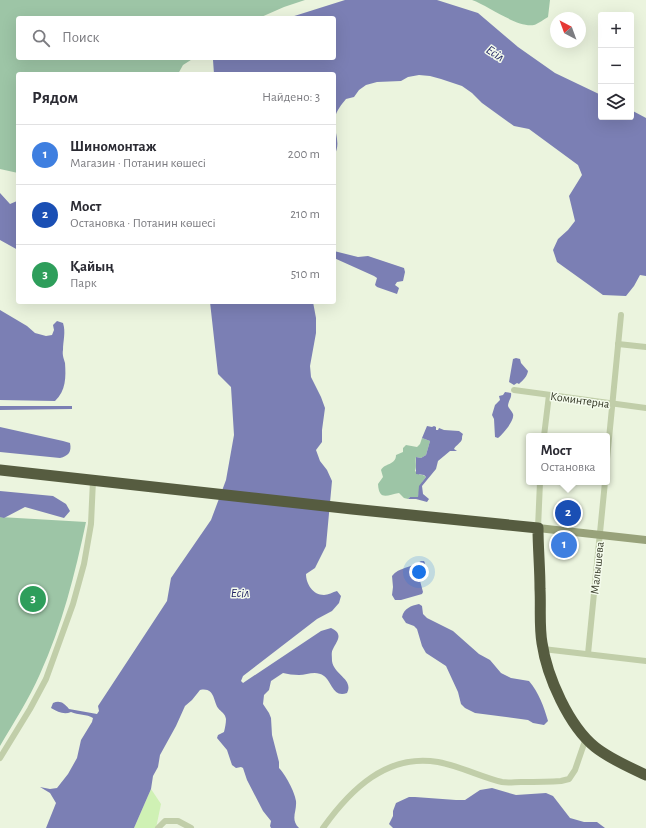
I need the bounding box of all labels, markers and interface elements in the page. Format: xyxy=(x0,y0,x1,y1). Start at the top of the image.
north arrow xyxy=(550,12,586,48)
map controls xyxy=(598,12,634,120)
button: + xyxy=(598,12,634,48)
search box xyxy=(16,16,336,60)
icon: search xyxy=(30,27,52,49)
text: Поиск xyxy=(62,30,100,45)
water label: Есіл xyxy=(484,43,506,65)
button: − xyxy=(598,48,634,84)
button: layers xyxy=(598,84,634,120)
text: Рядом xyxy=(32,89,78,106)
text: Найдено: 3 xyxy=(262,91,320,104)
text: Шиномонтаж xyxy=(70,139,156,154)
text: 1 xyxy=(43,148,47,161)
text: 200 m xyxy=(288,148,320,161)
text: Магазин · Потанин көшесі xyxy=(70,157,206,170)
text: Мост xyxy=(70,199,101,214)
text: 2 xyxy=(42,208,48,221)
text: 210 m xyxy=(290,208,320,221)
text: Остановка · Потанин көшесі xyxy=(70,217,216,230)
text: Қайың xyxy=(70,259,114,274)
text: 3 xyxy=(42,268,48,281)
text: 510 m xyxy=(291,268,320,281)
text: Парк xyxy=(70,277,97,290)
street label: Коминтерна xyxy=(550,390,611,410)
popup xyxy=(526,433,610,485)
text: Мост xyxy=(540,443,572,458)
text: Остановка xyxy=(540,461,596,474)
pin: 2 xyxy=(555,498,581,528)
pin: 1 xyxy=(551,530,577,560)
street label: Малышева xyxy=(588,540,606,595)
your location xyxy=(409,562,429,582)
pin: 3 xyxy=(20,584,46,614)
water label: Есіл xyxy=(231,587,249,600)

